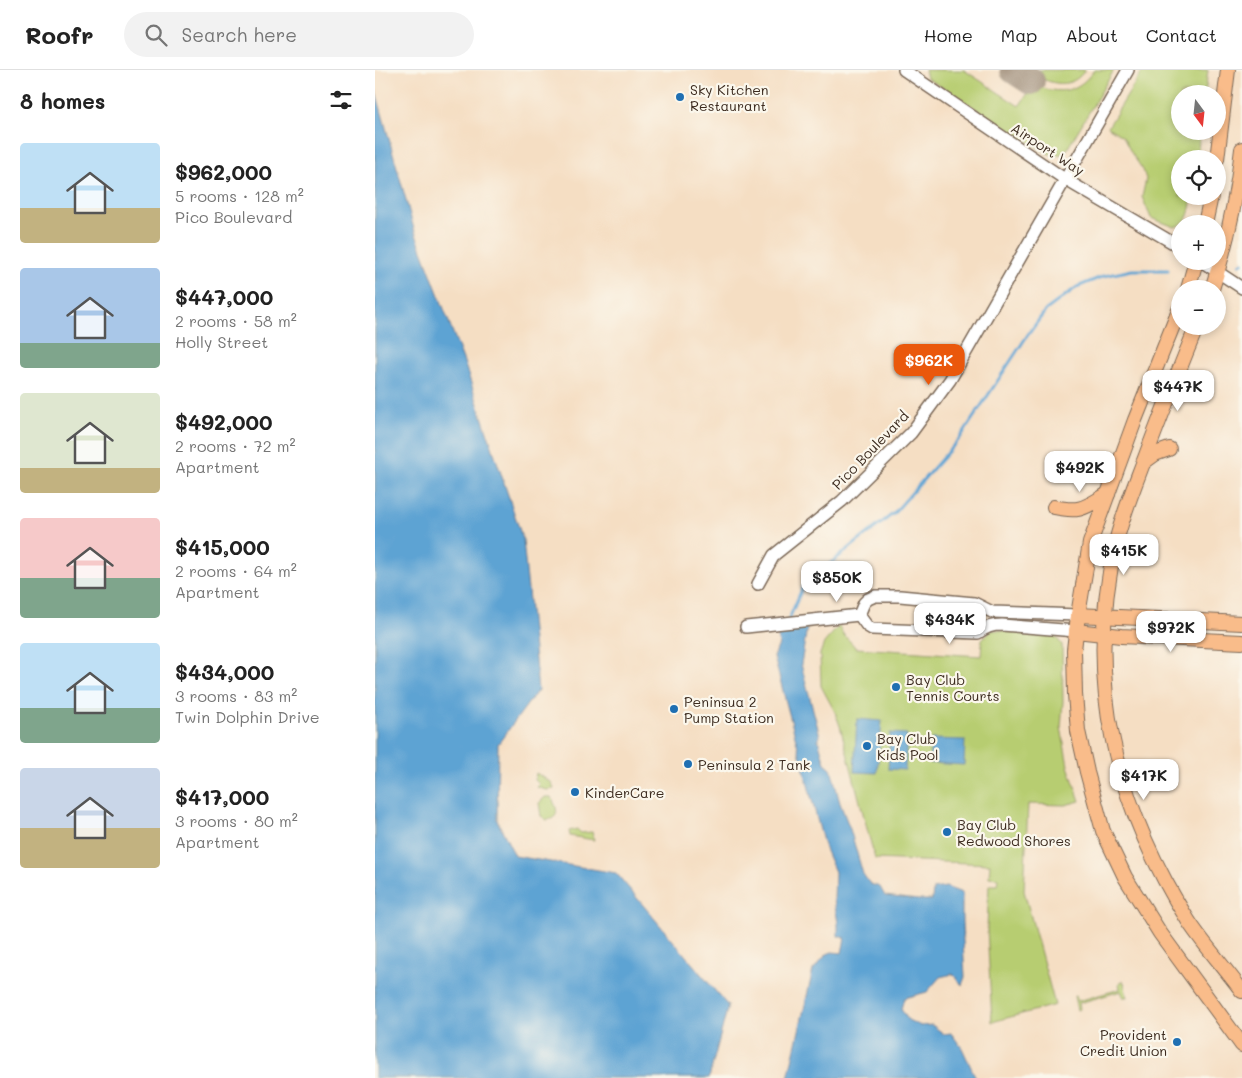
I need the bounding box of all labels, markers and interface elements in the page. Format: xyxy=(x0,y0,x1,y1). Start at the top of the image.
search box xyxy=(124,12,474,57)
text: Roofr xyxy=(25,19,94,50)
icon: search xyxy=(142,21,170,49)
text: Search here xyxy=(182,22,297,47)
text: Home xyxy=(924,23,973,47)
text: Map xyxy=(1001,23,1037,47)
text: About xyxy=(1065,23,1118,47)
text: Contact xyxy=(1146,23,1217,47)
place label: Sky Kitchen Restaurant xyxy=(690,80,769,115)
north arrow xyxy=(1171,85,1226,140)
map controls xyxy=(1171,85,1226,335)
icon: filters xyxy=(327,86,355,114)
text: 8 homes xyxy=(20,87,105,114)
marker: Sky Kitchen Restaurant xyxy=(674,91,686,103)
street label: Airport Way xyxy=(1008,118,1088,180)
button: locate xyxy=(1171,150,1226,205)
text: $962,000 xyxy=(175,158,272,185)
icon: home xyxy=(60,163,120,223)
text: 5 rooms · 128 m² xyxy=(175,185,304,206)
text: Pico Boulevard xyxy=(175,206,292,227)
button: + xyxy=(1171,215,1226,270)
button: − xyxy=(1171,280,1226,335)
text: $447,000 xyxy=(175,283,273,310)
icon: home xyxy=(60,288,120,348)
text: 2 rooms · 58 m² xyxy=(175,310,297,331)
text: Holly Street xyxy=(175,331,268,352)
pin: $962K xyxy=(894,344,964,386)
text: $962K xyxy=(905,349,953,370)
pin: $447K xyxy=(1143,370,1213,412)
text: $447K xyxy=(1153,375,1203,396)
street label: Pico Boulevard xyxy=(827,406,913,494)
text: $492,000 xyxy=(175,408,273,435)
icon: home xyxy=(60,413,120,473)
text: 2 rooms · 72 m² xyxy=(175,435,296,456)
pin: $492K xyxy=(1045,450,1115,493)
text: Apartment xyxy=(175,456,260,477)
text: $492K xyxy=(1055,456,1105,477)
text: $415,000 xyxy=(175,533,270,560)
pin: $415K xyxy=(1089,534,1159,576)
icon: home xyxy=(60,538,120,598)
text: $415K xyxy=(1101,539,1148,560)
text: 2 rooms · 64 m² xyxy=(175,560,297,581)
pin: $850K xyxy=(802,560,872,603)
text: $850K xyxy=(812,566,862,587)
text: Apartment xyxy=(175,581,260,602)
pin: $434K xyxy=(915,602,985,645)
text: $434K xyxy=(925,608,975,629)
pin: $972K xyxy=(1136,610,1206,653)
text: $972K xyxy=(1147,616,1195,637)
text: $434,000 xyxy=(175,658,274,685)
icon: home xyxy=(60,663,120,723)
place label: Bay Club Tennis Courts xyxy=(906,670,1000,705)
marker: Bay Club Tennis Courts xyxy=(890,681,902,693)
text: 3 rooms · 83 m² xyxy=(175,685,297,706)
place label: Peninsua 2 Pump Station xyxy=(684,692,774,727)
marker: Peninsua 2 Pump Station xyxy=(668,703,680,715)
text: Twin Dolphin Drive xyxy=(175,706,320,727)
place label: Bay Club Kids Pool xyxy=(877,729,939,764)
marker: Bay Club Kids Pool xyxy=(861,740,873,752)
place label: Peninsula 2 Tank xyxy=(698,755,810,774)
marker: Peninsula 2 Tank xyxy=(682,758,694,770)
pin: $417K xyxy=(1109,758,1179,801)
text: $417K xyxy=(1121,764,1167,785)
text: $417,000 xyxy=(175,783,269,810)
place label: KinderCare xyxy=(585,783,665,802)
marker: KinderCare xyxy=(569,786,581,798)
icon: home xyxy=(60,788,120,848)
text: 3 rooms · 80 m² xyxy=(175,810,298,831)
place label: Bay Club Redwood Shores xyxy=(957,815,1071,850)
marker: Bay Club Redwood Shores xyxy=(941,826,953,838)
text: Apartment xyxy=(175,831,260,852)
place label: Provident Credit Union xyxy=(1080,1025,1167,1060)
marker: Provident Credit Union xyxy=(1171,1036,1183,1048)

